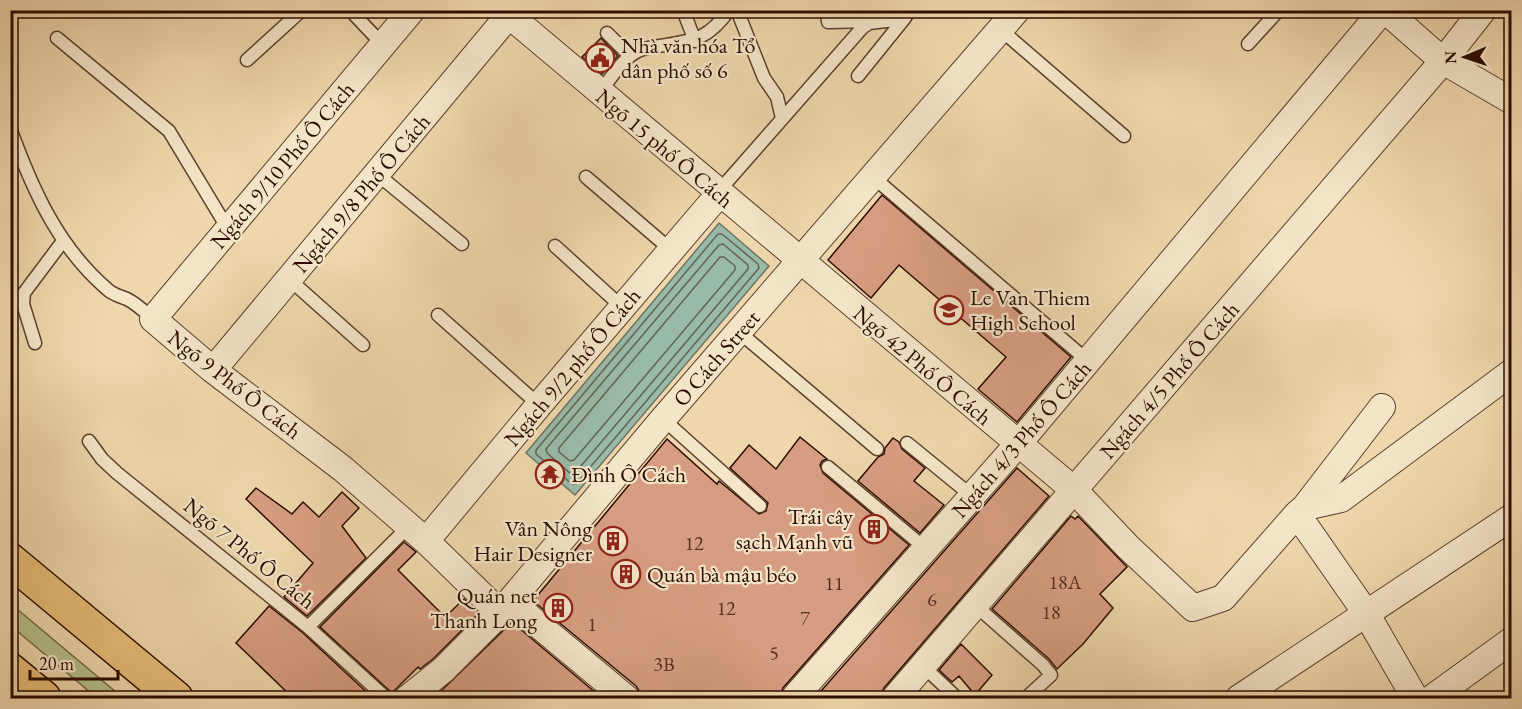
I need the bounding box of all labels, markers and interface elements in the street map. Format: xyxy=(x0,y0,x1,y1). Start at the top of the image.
north arrow xyxy=(1435,27,1495,87)
place label: Nhà văn hóa Tổ dân phố số 6 xyxy=(621,31,755,85)
public building icon: Nhà văn hóa Tổ dân phố số 6 xyxy=(584,42,616,74)
text: N xyxy=(1440,51,1461,64)
street label: Ngách 9/10 Phố Ô Cách xyxy=(204,76,361,255)
street label: Ngõ 15 phố Ô Cách xyxy=(590,82,740,215)
street label: Ngách 9/8 Phố Ô Cách xyxy=(286,108,437,279)
street label: Ngách 9/2 phố Ô Cách xyxy=(498,282,647,453)
place label: Le Van Thiem High School xyxy=(970,283,1090,337)
school or university icon: Le Van Thiem High School xyxy=(933,294,965,326)
street label: Ngách 4/5 Phố Ô Cách xyxy=(1093,296,1246,465)
street label: Ngõ 42 Phố Ô Cách xyxy=(847,299,998,432)
street label: O Cách Street xyxy=(667,304,766,413)
street label: Ngõ 9 Phố Ô Cách xyxy=(162,323,307,446)
street label: Ngách 4/3 Phố Ô Cách xyxy=(945,355,1098,524)
temple icon: Đình Ô Cách xyxy=(534,458,566,490)
place label: Đình Ô Cách xyxy=(571,460,686,489)
street label: Ngõ 7 Phố Ô Cách xyxy=(178,491,322,616)
place label: Trái cây sạch Mạnh vũ xyxy=(736,502,853,556)
building icon: Trái cây sạch Mạnh vũ xyxy=(858,513,890,545)
place label: Vân Nông Hair Designer xyxy=(473,514,593,568)
building icon: Vân Nông Hair Designer xyxy=(597,525,629,557)
house number: 12 xyxy=(684,530,704,556)
building icon: Quán bà mậu béo xyxy=(610,558,642,590)
place label: Quán bà mậu béo xyxy=(647,560,797,589)
house number: 18A xyxy=(1048,569,1082,595)
house number: 11 xyxy=(824,570,844,596)
place label: Quán net Thanh Long xyxy=(430,581,537,635)
house number: 6 xyxy=(927,586,937,612)
building icon: Quán net Thanh Long xyxy=(542,592,574,624)
house number: 12 xyxy=(716,595,736,621)
house number: 18 xyxy=(1041,599,1061,625)
house number: 7 xyxy=(800,605,810,631)
house number: 1 xyxy=(587,611,597,637)
house number: 5 xyxy=(769,640,779,666)
scale bar xyxy=(30,643,118,681)
house number: 3B xyxy=(653,651,675,677)
text: 20 m xyxy=(39,652,74,675)

